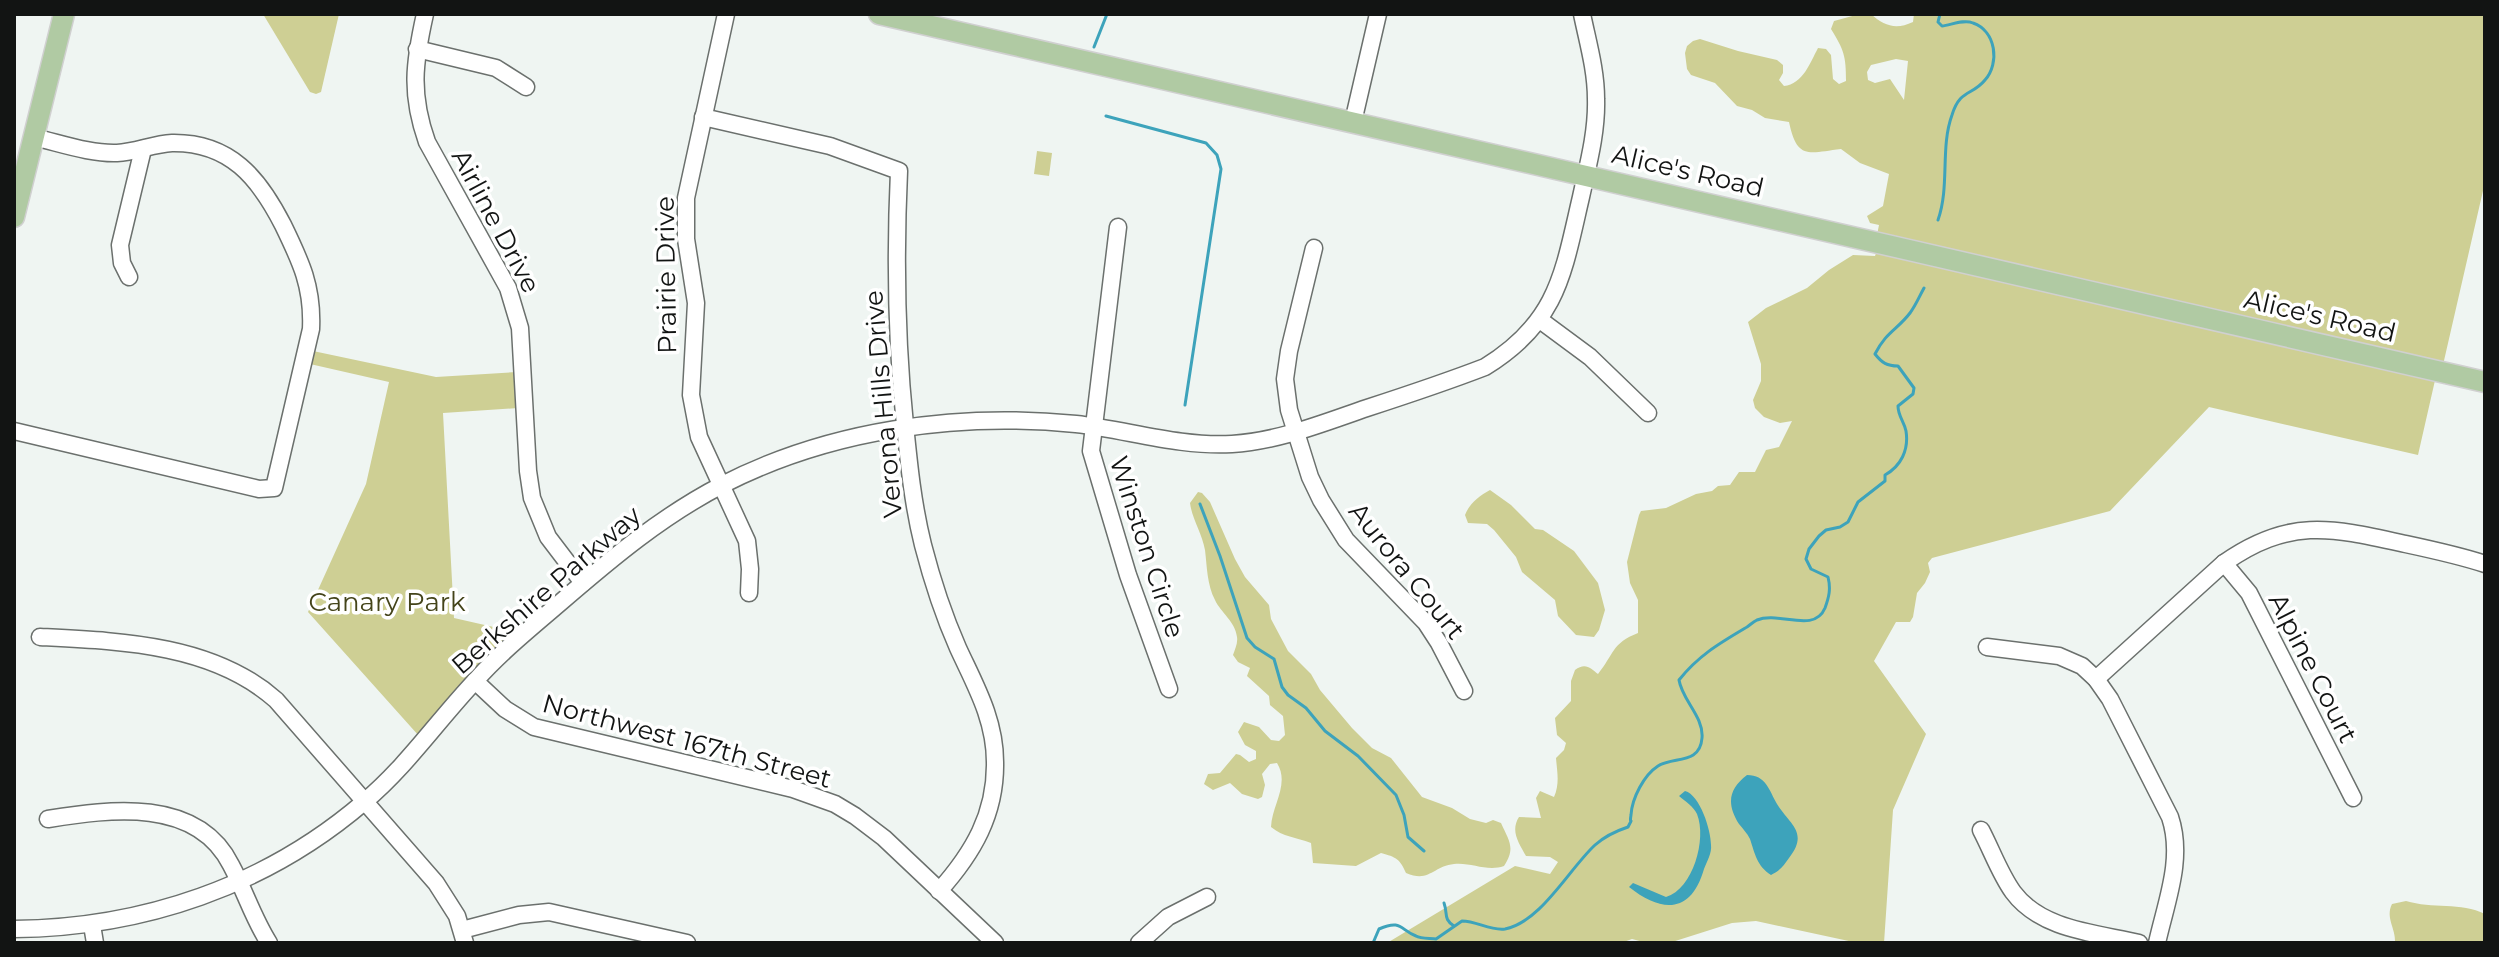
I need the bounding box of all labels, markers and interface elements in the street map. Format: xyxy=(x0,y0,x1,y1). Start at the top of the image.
street label: Alice's Road xyxy=(1609,138,1767,204)
street label: Airline Drive xyxy=(445,144,547,298)
street label: Prairie Drive xyxy=(649,196,683,354)
street label: Alice's Road xyxy=(2241,283,2399,349)
street label: Verona Hills Drive xyxy=(857,289,909,519)
street label: Winston Circle xyxy=(1103,452,1191,642)
street label: Aurora Court xyxy=(1342,496,1472,646)
street label: Berkshire Parkway xyxy=(445,498,648,681)
park label: Canary Park xyxy=(308,586,466,618)
street label: Alpine Court xyxy=(2262,588,2364,748)
street label: Northwest 167th Street xyxy=(539,687,835,795)

